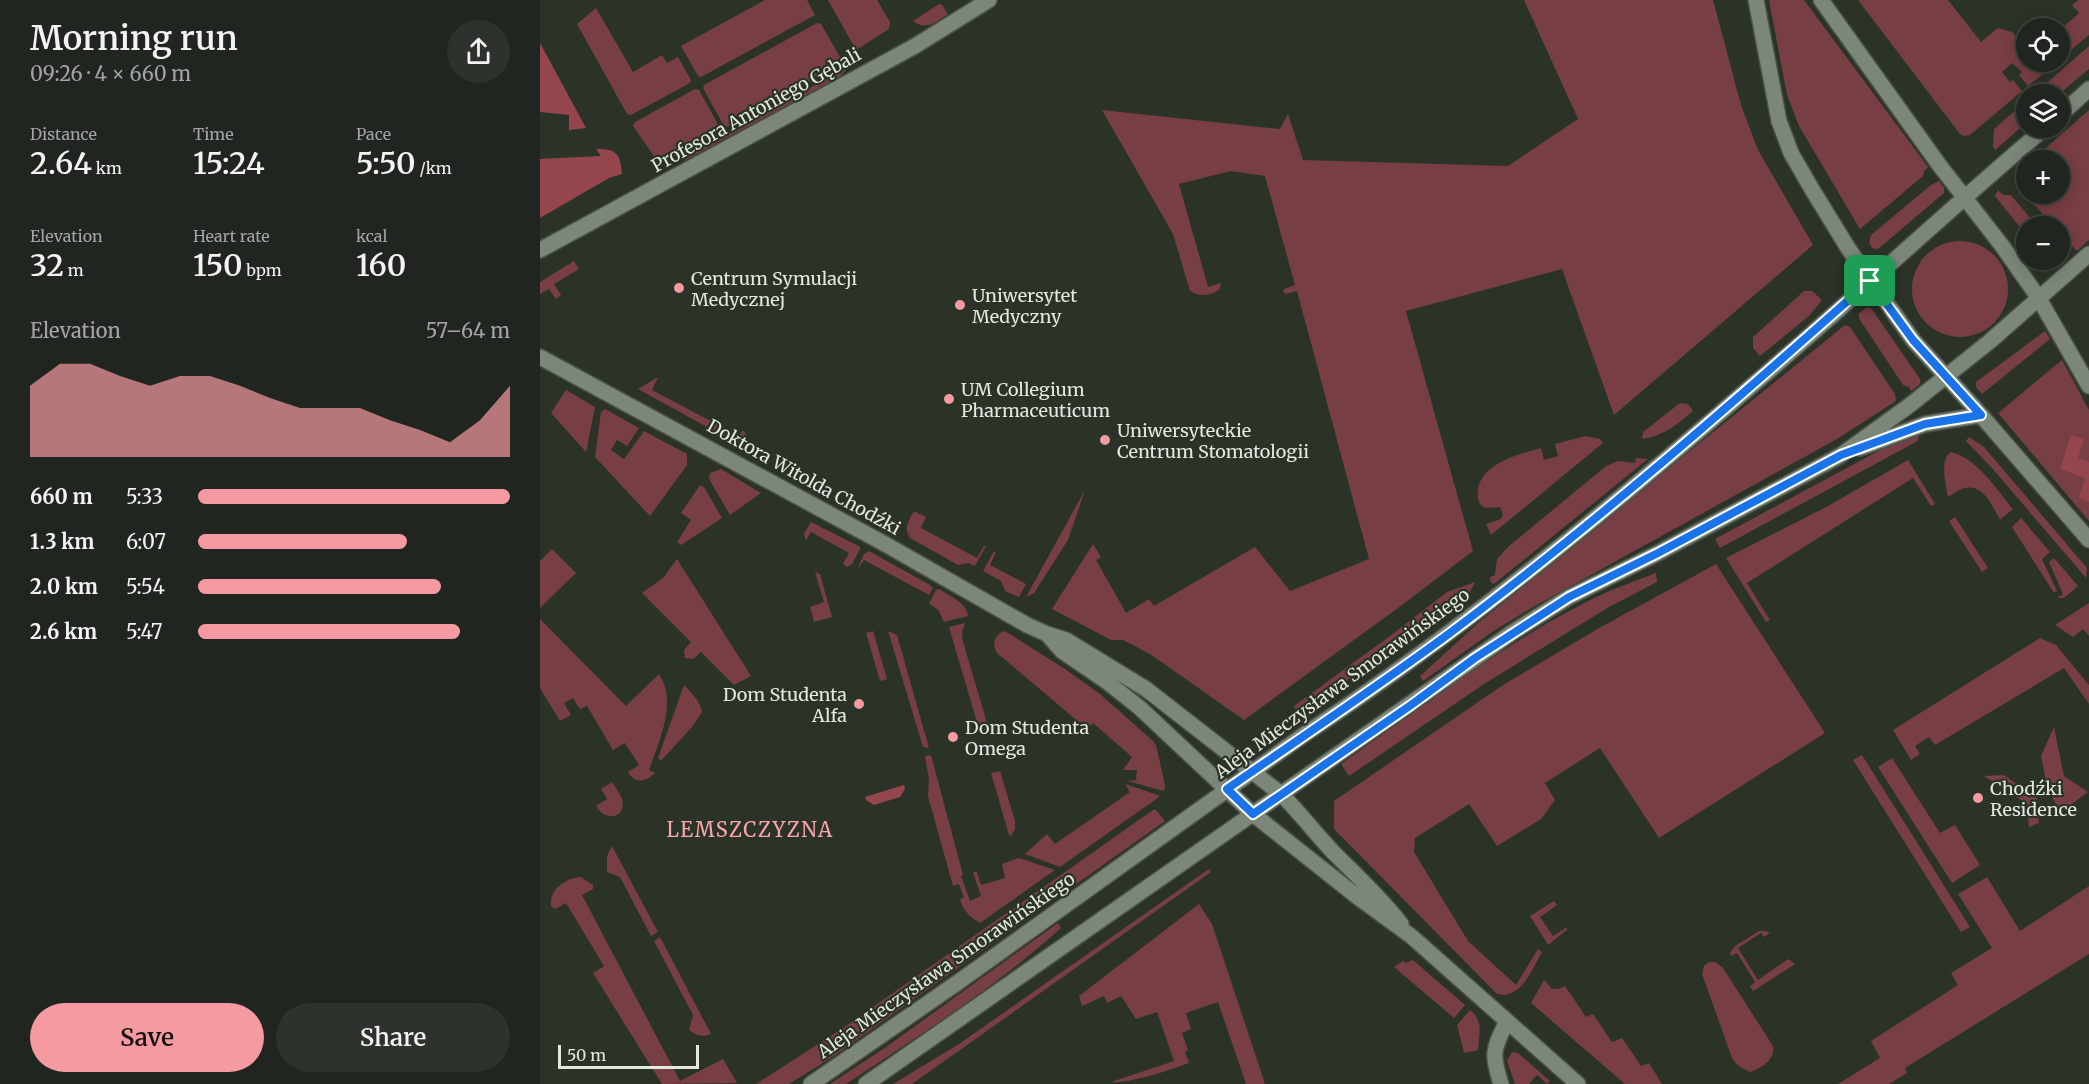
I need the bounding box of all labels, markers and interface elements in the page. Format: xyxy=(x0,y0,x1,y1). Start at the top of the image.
text: Morning run xyxy=(30,18,238,59)
map controls xyxy=(2016,18,2070,270)
button: locate xyxy=(2016,18,2070,72)
button: share xyxy=(447,20,510,83)
street label: Profesora Antoniego Gębali xyxy=(647,43,865,177)
text: 09:26 · 4 × 660 m xyxy=(30,61,191,86)
button: layers xyxy=(2016,84,2070,138)
text: Distance xyxy=(30,124,97,144)
text: Time xyxy=(193,124,234,144)
text: Pace xyxy=(356,124,391,144)
text: 2.64 xyxy=(30,144,92,182)
text: 15:24 xyxy=(193,144,265,182)
text: 5:50 xyxy=(356,144,416,182)
button: + xyxy=(2016,150,2070,204)
text: km xyxy=(92,158,122,178)
text: /km xyxy=(416,158,452,178)
button: − xyxy=(2016,216,2070,270)
text: Elevation xyxy=(30,226,103,246)
text: Heart rate xyxy=(193,226,270,246)
text: kcal xyxy=(356,226,387,246)
text: 32 xyxy=(30,246,64,284)
text: 150 xyxy=(193,246,242,284)
text: 160 xyxy=(356,246,406,284)
pin xyxy=(1844,255,1895,306)
text: m xyxy=(64,260,84,280)
text: bpm xyxy=(242,260,282,280)
icon: arrive xyxy=(1853,264,1886,297)
place label: Centrum Symulacji Medycznej xyxy=(691,267,857,311)
marker: Centrum Symulacji Medycznej xyxy=(672,281,686,295)
place label: Uniwersytet Medyczny xyxy=(972,284,1077,328)
marker: Uniwersytet Medyczny xyxy=(953,298,967,312)
text: Elevation xyxy=(30,318,121,343)
text: 57–64 m xyxy=(426,318,510,343)
place label: UM Collegium Pharmaceuticum xyxy=(961,378,1110,422)
marker: UM Collegium Pharmaceuticum xyxy=(942,392,956,406)
street label: Doktora Witolda Chodźki xyxy=(703,414,905,540)
place label: Uniwersyteckie Centrum Stomatologii xyxy=(1117,419,1309,463)
marker: Uniwersyteckie Centrum Stomatologii xyxy=(1098,433,1112,447)
text: 660 m xyxy=(30,484,93,509)
text: 5:33 xyxy=(126,484,163,509)
text: 1.3 km xyxy=(30,529,94,554)
text: 6:07 xyxy=(126,529,166,554)
text: 2.0 km xyxy=(30,574,98,599)
text: 5:54 xyxy=(126,574,165,599)
street label: Aleja Mieczysława Smorawińskiego xyxy=(1209,583,1474,784)
text: 2.6 km xyxy=(30,619,97,644)
text: 5:47 xyxy=(126,619,162,644)
place label: Dom Studenta Alfa xyxy=(723,683,847,727)
marker: Dom Studenta Alfa xyxy=(852,697,866,711)
place label: Dom Studenta Omega xyxy=(965,716,1089,760)
marker: Dom Studenta Omega xyxy=(946,730,960,744)
place label: Chodźki Residence xyxy=(1990,777,2077,821)
marker: Chodźki Residence xyxy=(1971,791,1985,805)
district label: LEMSZCZYZNA xyxy=(666,817,834,842)
street label: Aleja Mieczysława Smorawińskiego xyxy=(812,867,1079,1064)
button: Save xyxy=(30,1003,264,1072)
button: Share xyxy=(276,1003,510,1072)
scale bar xyxy=(558,1042,699,1070)
text: 50 m xyxy=(567,1045,606,1065)

